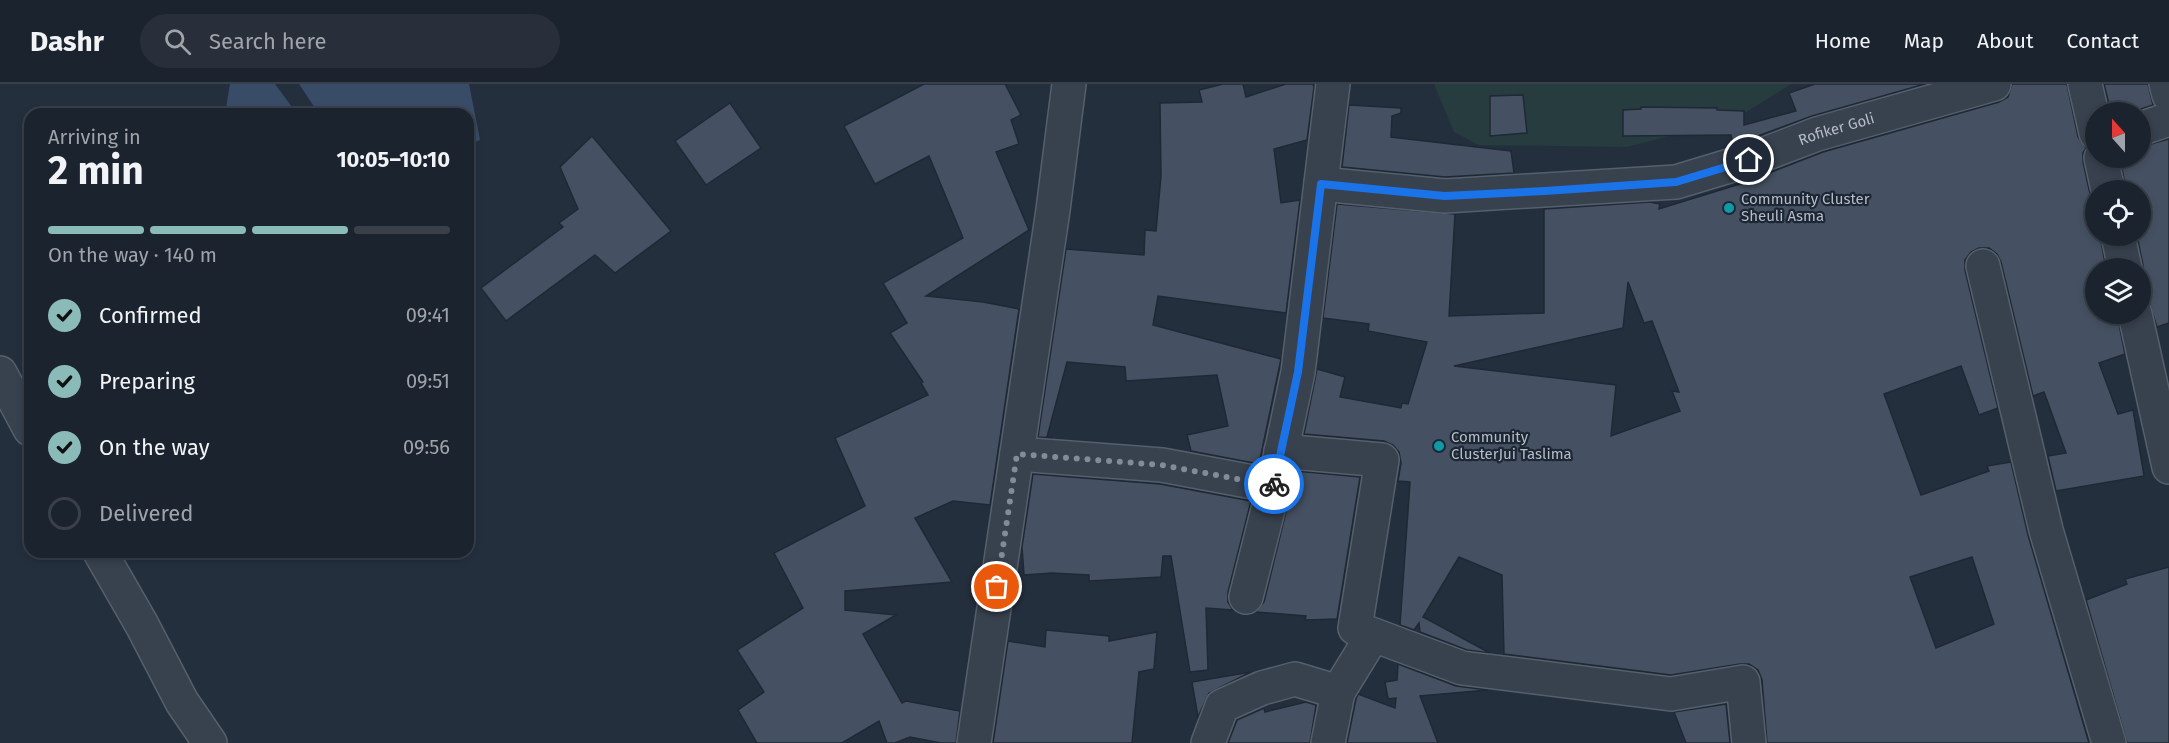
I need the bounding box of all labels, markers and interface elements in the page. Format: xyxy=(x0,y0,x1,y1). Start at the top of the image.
search box xyxy=(140,14,560,68)
text: Dashr xyxy=(30,25,104,58)
icon: search xyxy=(161,25,194,58)
text: Search here xyxy=(209,28,326,55)
text: Home xyxy=(1815,28,1871,54)
text: Map xyxy=(1904,28,1944,54)
text: About xyxy=(1977,28,2034,54)
text: Contact xyxy=(2067,28,2139,54)
north arrow xyxy=(2085,102,2151,168)
map controls xyxy=(2085,102,2151,324)
street label: Rofiker Goli xyxy=(1796,109,1876,149)
text: Arriving in xyxy=(48,125,141,149)
pin xyxy=(1723,134,1774,185)
icon: home xyxy=(1732,143,1765,176)
text: 10:05–10:10 xyxy=(336,146,450,173)
text: 2 min xyxy=(48,148,144,194)
button: locate xyxy=(2085,180,2151,246)
place label: Community Cluster Sheuli Asma xyxy=(1741,190,1870,225)
marker: Community Cluster Sheuli Asma xyxy=(1722,201,1736,215)
text: On the way · 140 m xyxy=(48,243,217,267)
button: layers xyxy=(2085,258,2151,324)
icon: check xyxy=(48,299,81,332)
text: Confirmed xyxy=(99,302,202,329)
text: 09:41 xyxy=(406,303,450,327)
icon: check xyxy=(48,365,81,398)
text: Preparing xyxy=(99,368,195,395)
text: 09:51 xyxy=(406,369,450,393)
place label: Community ClusterJui Taslima xyxy=(1451,428,1572,463)
icon: check xyxy=(48,431,81,464)
text: On the way xyxy=(99,434,210,461)
text: 09:56 xyxy=(403,435,450,459)
marker: Community ClusterJui Taslima xyxy=(1432,439,1446,453)
courier xyxy=(1244,454,1304,514)
icon: bike xyxy=(1258,468,1291,501)
text: Delivered xyxy=(99,500,194,527)
pin xyxy=(971,561,1022,612)
icon: bag xyxy=(980,570,1013,603)

